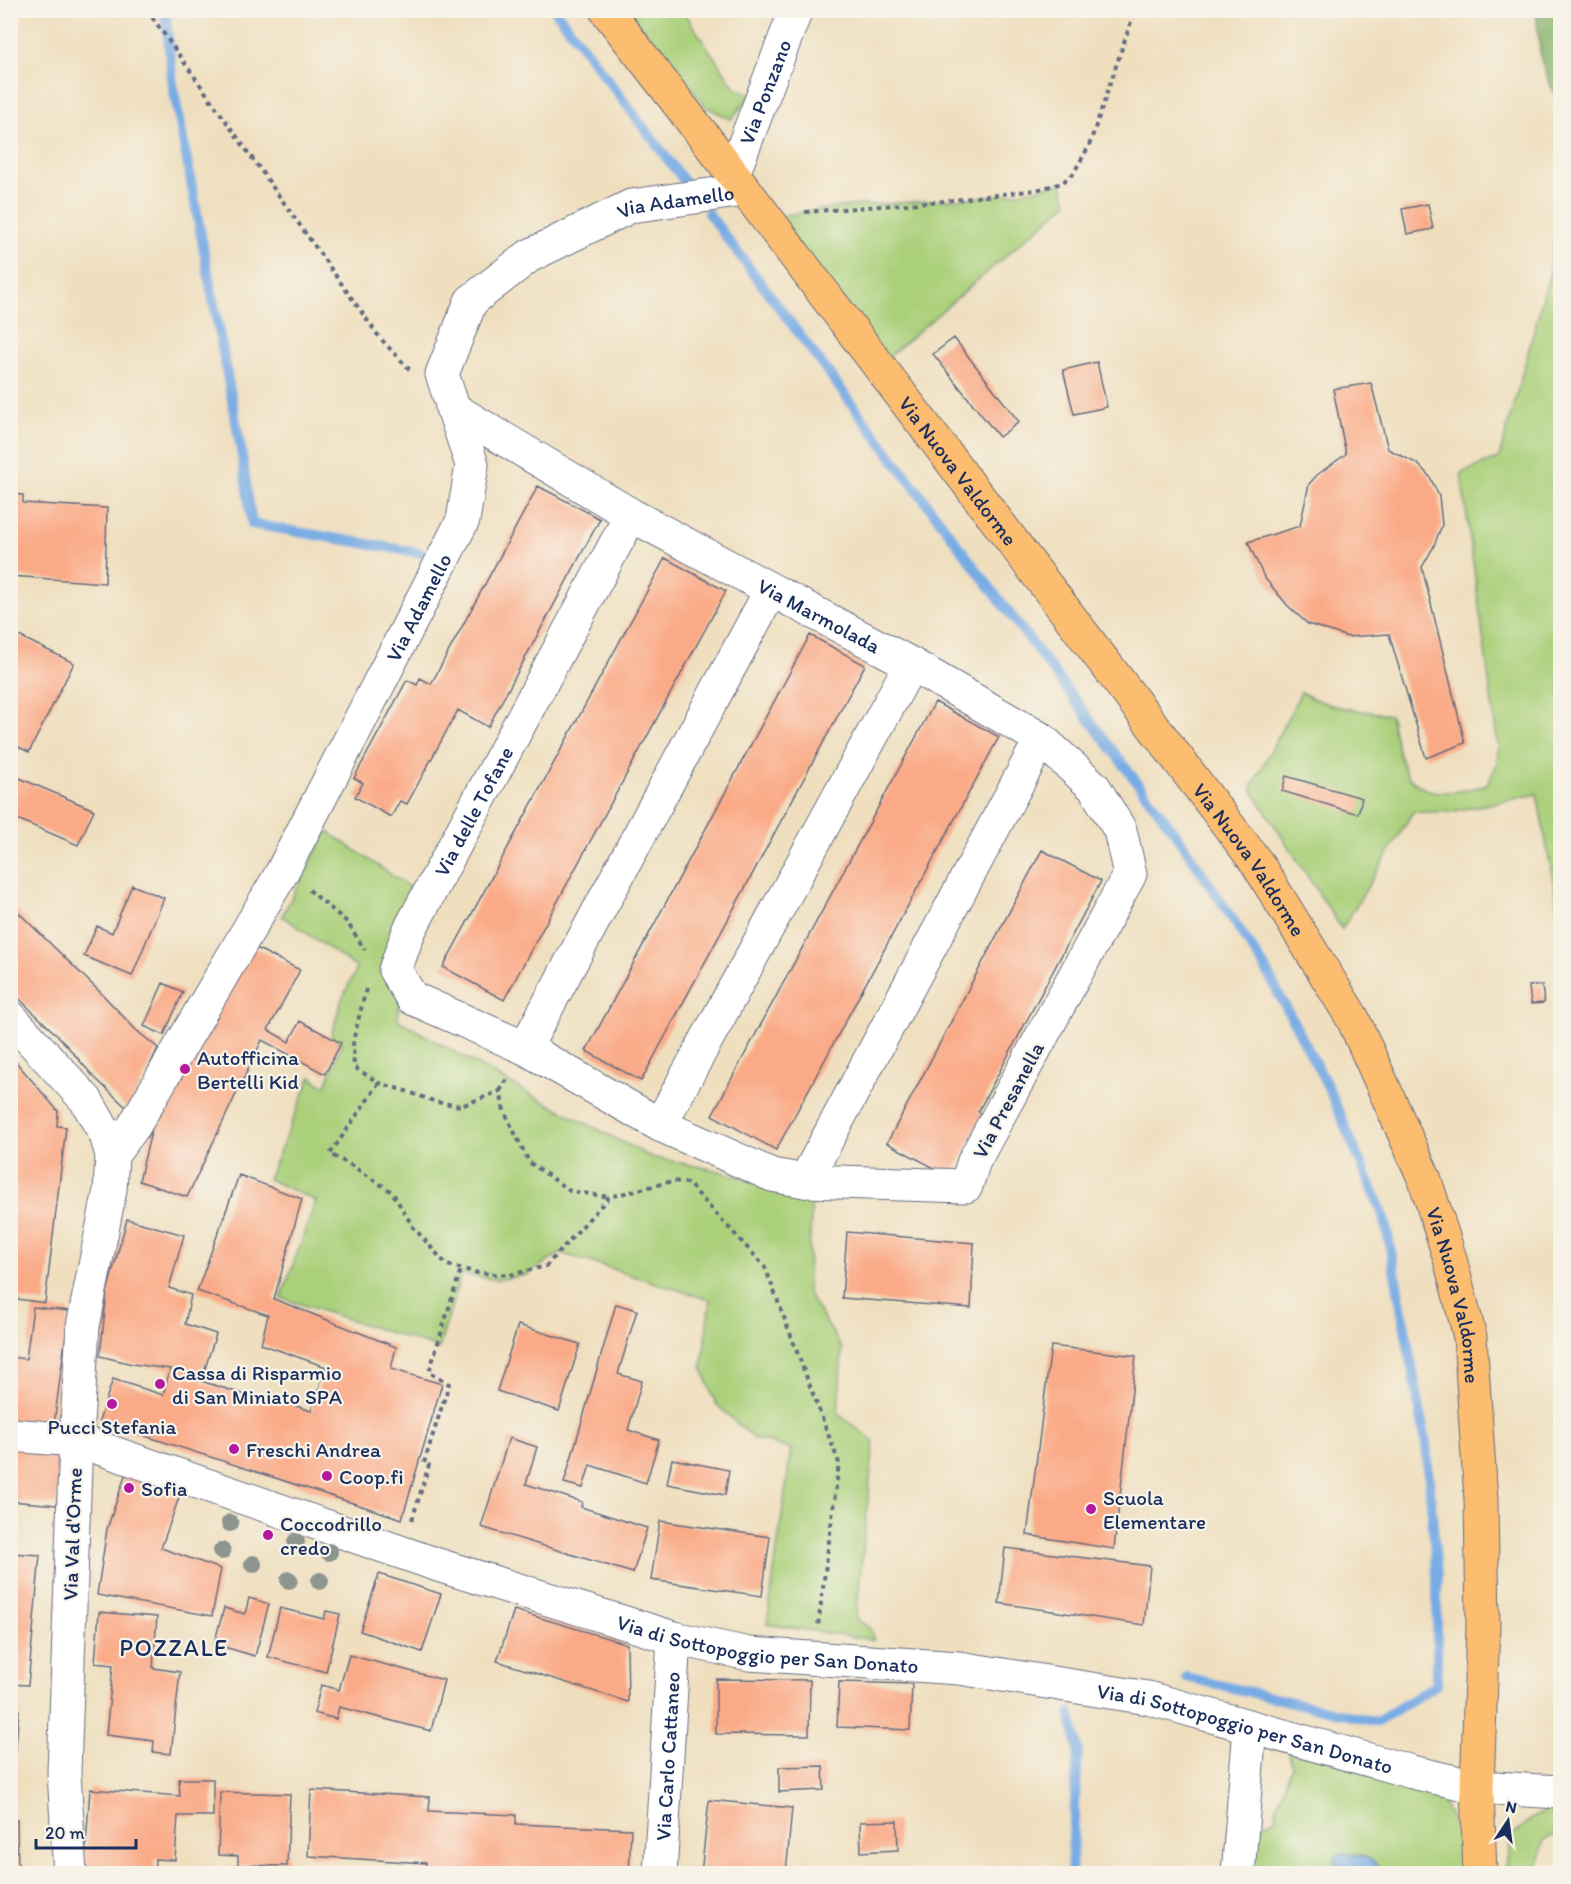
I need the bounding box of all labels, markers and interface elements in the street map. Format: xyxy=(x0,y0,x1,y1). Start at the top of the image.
street label: Via Ponzano xyxy=(733,36,796,148)
street label: Via Adamello xyxy=(613,179,736,224)
street label: Via Nuova Valdorme xyxy=(894,391,1023,550)
street label: Via Adamello xyxy=(380,549,456,666)
street label: Via Marmolada xyxy=(754,572,885,658)
street label: Via delle Tofane xyxy=(428,742,518,880)
street label: Via Nuova Valdorme xyxy=(1188,778,1311,941)
street label: Via Presanella xyxy=(967,1037,1049,1162)
place label: Autofficina Bertelli Kid xyxy=(197,1045,299,1094)
marker: Autofficina Bertelli Kid xyxy=(178,1062,192,1076)
street label: Via Nuova Valdorme xyxy=(1422,1204,1486,1384)
place label: Cassa di Risparmio di San Miniato SPA xyxy=(172,1360,343,1409)
marker: Cassa di Risparmio di San Miniato SPA xyxy=(153,1377,167,1391)
marker: Pucci Stefania xyxy=(105,1397,119,1411)
place label: Pucci Stefania xyxy=(48,1414,177,1439)
place label: Freschi Andrea xyxy=(246,1437,381,1462)
marker: Freschi Andrea xyxy=(227,1442,241,1456)
place label: Coop.fi xyxy=(339,1464,404,1489)
street label: Via Val d'Orme xyxy=(57,1467,87,1601)
marker: Coop.fi xyxy=(320,1469,334,1483)
place label: Sofia xyxy=(141,1476,187,1501)
marker: Sofia xyxy=(122,1481,136,1495)
place label: Scuola Elementare xyxy=(1103,1485,1206,1534)
marker: Scuola Elementare xyxy=(1084,1502,1098,1516)
place label: Coccodrillo credo xyxy=(280,1511,382,1560)
marker: Coccodrillo credo xyxy=(261,1528,275,1542)
street label: Via di Sottopoggio per San Donato xyxy=(614,1609,919,1678)
district label: POZZALE xyxy=(119,1633,229,1662)
street label: Via Carlo Cattaneo xyxy=(649,1671,684,1841)
street label: Via di Sottopoggio per San Donato xyxy=(1095,1678,1396,1779)
north arrow xyxy=(1478,1791,1538,1851)
text: N xyxy=(1504,1796,1519,1817)
scale bar xyxy=(36,1812,136,1850)
text: 20 m xyxy=(45,1822,85,1844)

